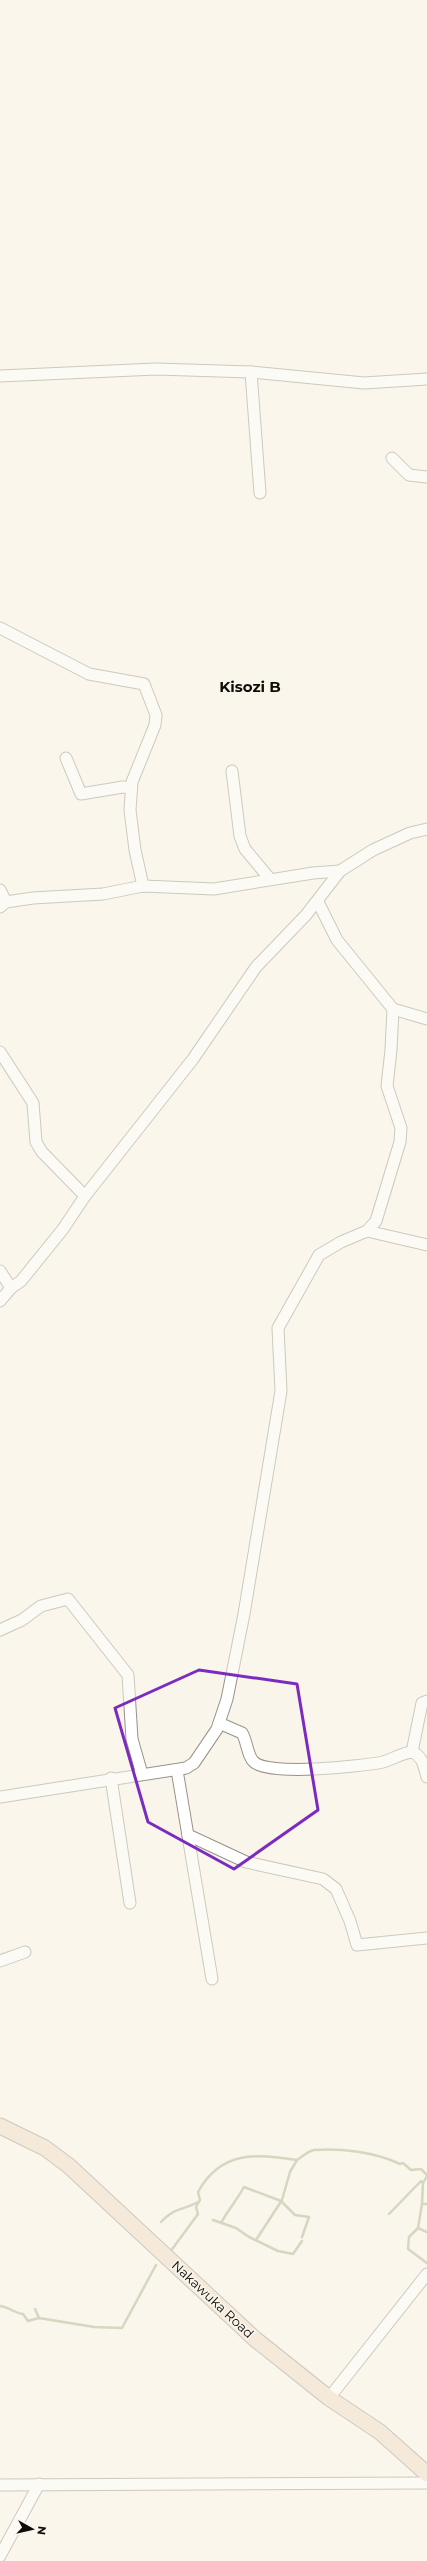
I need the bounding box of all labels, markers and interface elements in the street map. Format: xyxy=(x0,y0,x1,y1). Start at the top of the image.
district label: Kisozi B xyxy=(219,677,281,696)
street label: Nakawuka Road xyxy=(169,2257,257,2341)
north arrow xyxy=(12,2509,52,2549)
text: N xyxy=(34,2525,49,2536)

